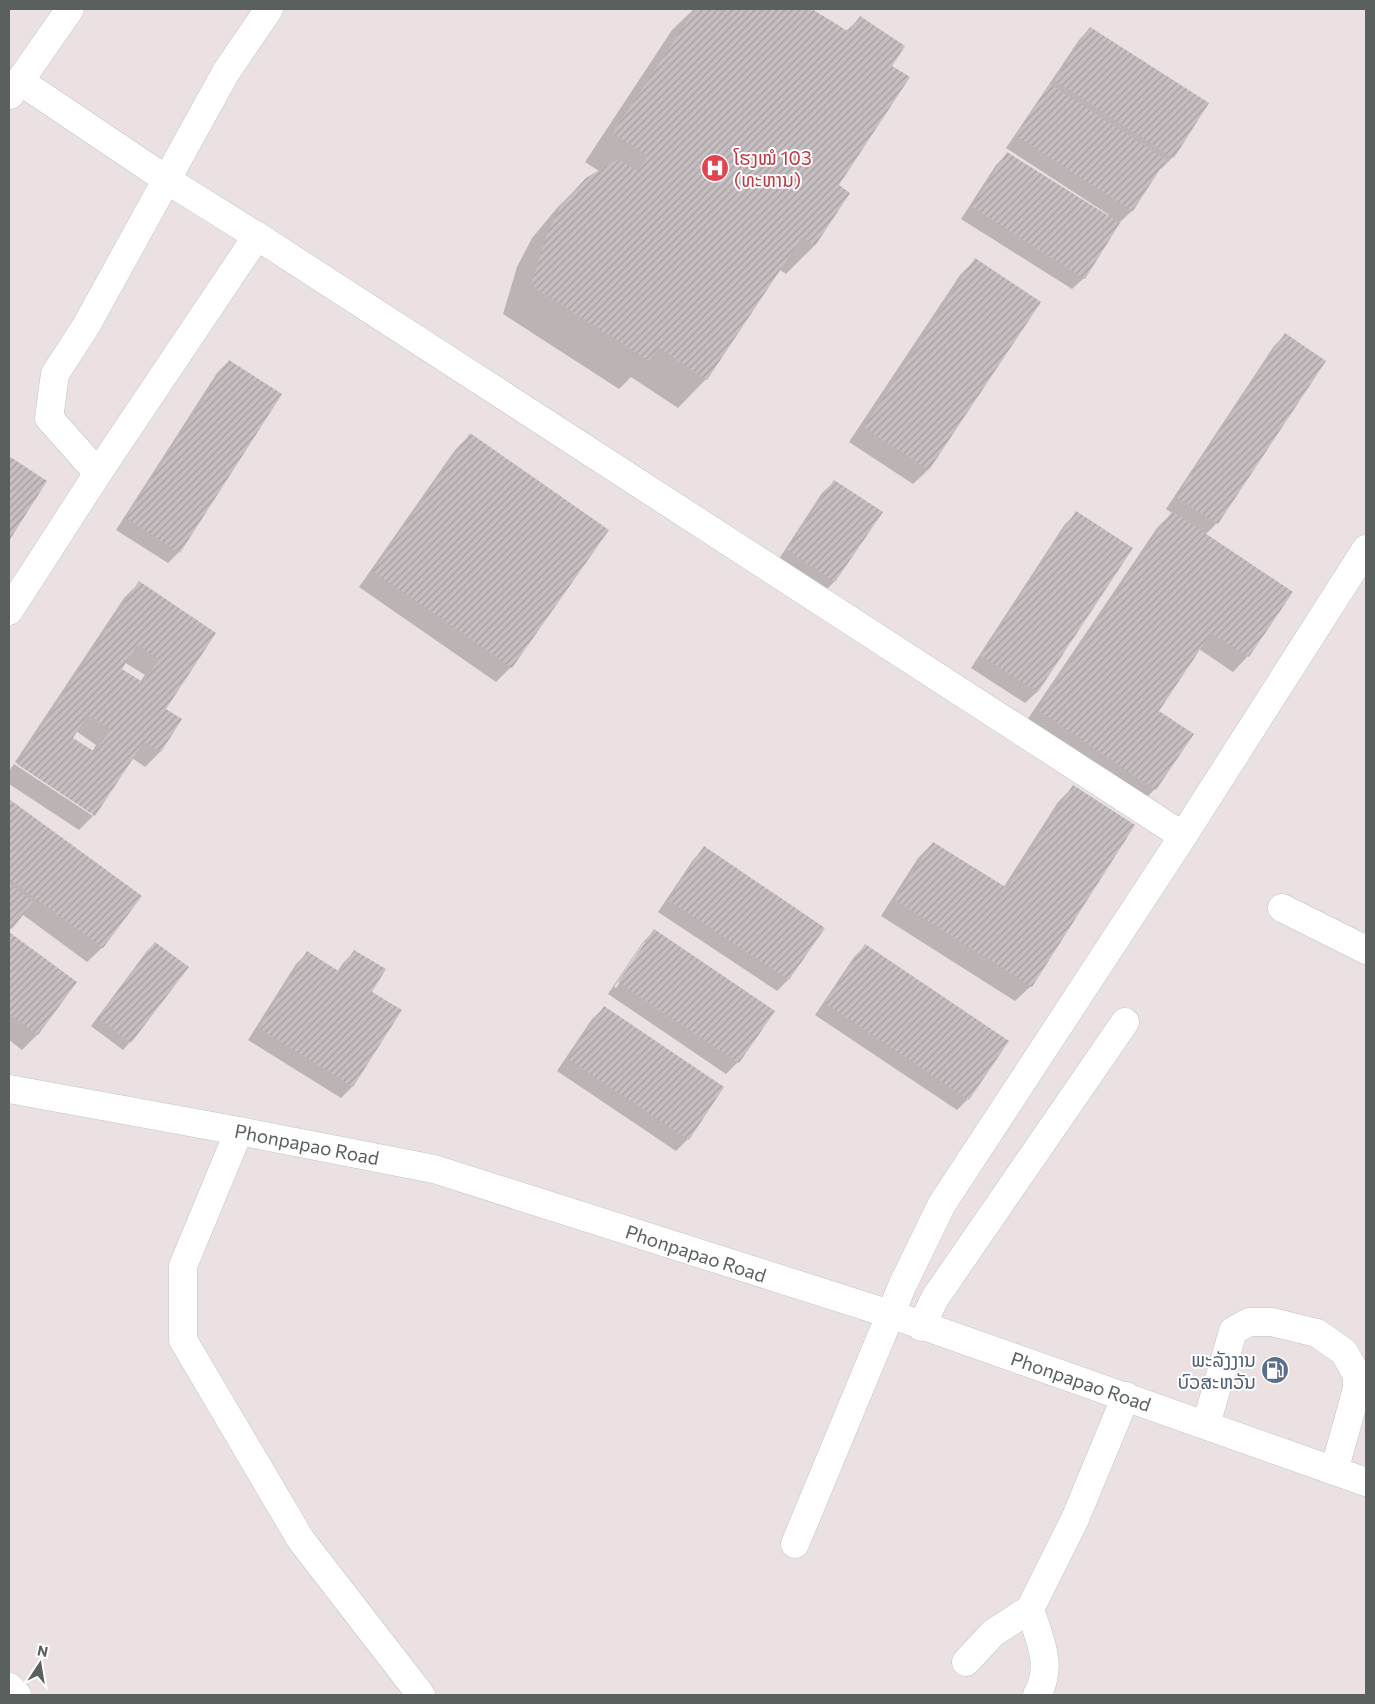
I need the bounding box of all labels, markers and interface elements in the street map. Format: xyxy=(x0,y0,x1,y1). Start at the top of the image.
place label: ໂຮງໝໍ 103 (ທະຫານ) xyxy=(733,146,812,191)
hospital icon: ໂຮງໝໍ 103 (ທະຫານ) xyxy=(700,153,730,183)
street label: Phonpapao Road xyxy=(233,1119,381,1169)
street label: Phonpapao Road xyxy=(623,1219,769,1287)
street label: Phonpapao Road xyxy=(1008,1346,1154,1416)
place label: ພະລັງງານ ບົວສະຫວັນ xyxy=(1177,1348,1256,1393)
fuel station icon: ພະລັງງານ ບົວສະຫວັນ xyxy=(1260,1355,1290,1385)
north arrow xyxy=(15,1639,65,1689)
text: N xyxy=(36,1641,50,1660)

